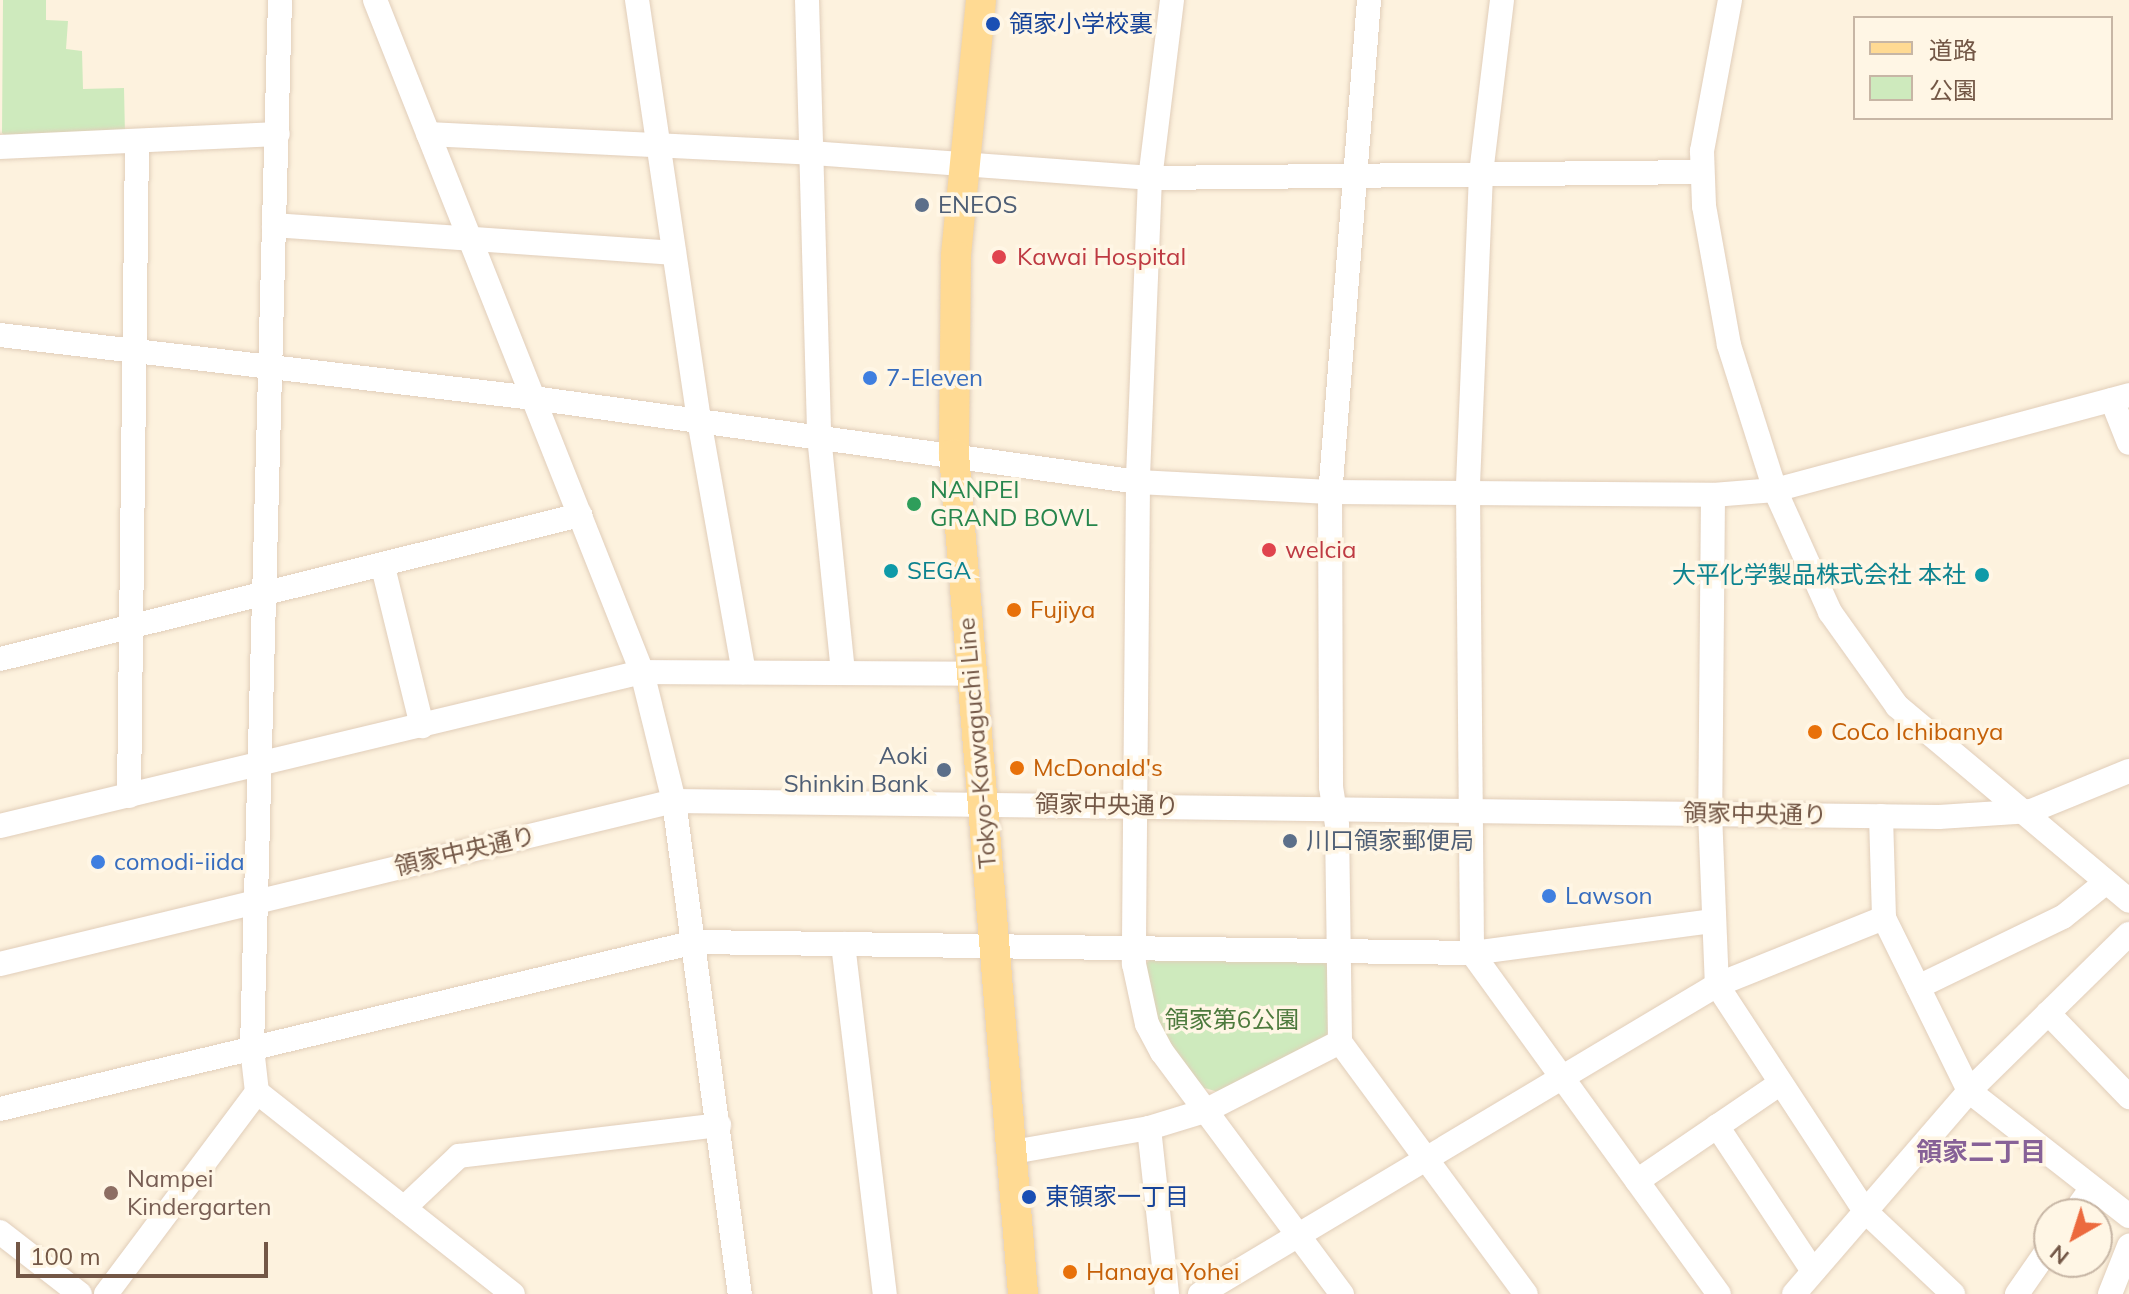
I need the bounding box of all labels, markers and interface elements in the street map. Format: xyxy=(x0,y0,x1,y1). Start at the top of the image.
place label: 領家小学校裏 xyxy=(1009,10,1153,38)
marker: 領家小学校裏 xyxy=(984,15,1002,33)
legend xyxy=(1853,16,2113,120)
text: 道路 xyxy=(1929,35,1977,65)
text: 公園 xyxy=(1929,75,1977,105)
place label: ENEOS xyxy=(938,191,1018,219)
marker: ENEOS xyxy=(913,196,931,214)
place label: Kawai Hospital xyxy=(1017,243,1186,271)
marker: Kawai Hospital xyxy=(988,246,1010,268)
place label: 7-Eleven xyxy=(886,364,983,392)
marker: 7-Eleven xyxy=(861,369,879,387)
place label: NANPEI GRAND BOWL xyxy=(930,476,1098,532)
marker: NANPEI GRAND BOWL xyxy=(905,495,923,513)
place label: welcia xyxy=(1285,536,1356,564)
marker: welcia xyxy=(1260,541,1278,559)
place label: SEGA xyxy=(907,557,971,585)
place label: 大平化学製品株式会社 本社 xyxy=(1672,561,1966,589)
marker: SEGA xyxy=(882,562,900,580)
marker: 大平化学製品株式会社 本社 xyxy=(1973,566,1991,584)
place label: Fujiya xyxy=(1030,596,1095,624)
marker: Fujiya xyxy=(1005,601,1023,619)
street label: Tokyo-Kawaguchi Line xyxy=(952,616,1002,870)
place label: CoCo Ichibanya xyxy=(1831,718,2003,746)
marker: CoCo Ichibanya xyxy=(1806,723,1824,741)
place label: Aoki Shinkin Bank xyxy=(784,742,928,798)
place label: McDonald's xyxy=(1033,754,1163,782)
marker: McDonald's xyxy=(1008,759,1026,777)
marker: Aoki Shinkin Bank xyxy=(935,761,953,779)
street label: 領家中央通り xyxy=(1035,789,1179,821)
street label: 領家中央通り xyxy=(1683,798,1827,830)
street label: 領家中央通り xyxy=(392,821,538,881)
place label: 川口領家郵便局 xyxy=(1306,827,1474,855)
marker: 川口領家郵便局 xyxy=(1281,832,1299,850)
place label: comodi-iida xyxy=(114,848,245,876)
marker: comodi-iida xyxy=(89,853,107,871)
place label: Lawson xyxy=(1565,882,1653,910)
marker: Lawson xyxy=(1540,887,1558,905)
park label: 領家第6公園 xyxy=(1165,1006,1299,1034)
district label: 領家二丁目 xyxy=(1916,1136,2046,1168)
place label: Nampei Kindergarten xyxy=(127,1165,272,1221)
place label: 東領家一丁目 xyxy=(1045,1183,1189,1211)
marker: Nampei Kindergarten xyxy=(102,1184,120,1202)
marker: 東領家一丁目 xyxy=(1020,1188,1038,1206)
north arrow xyxy=(2033,1198,2113,1278)
scale bar xyxy=(20,1226,272,1276)
text: N xyxy=(2044,1239,2074,1271)
text: 100 m xyxy=(30,1241,101,1271)
place label: Hanaya Yohei xyxy=(1086,1258,1240,1286)
marker: Hanaya Yohei xyxy=(1061,1263,1079,1281)

